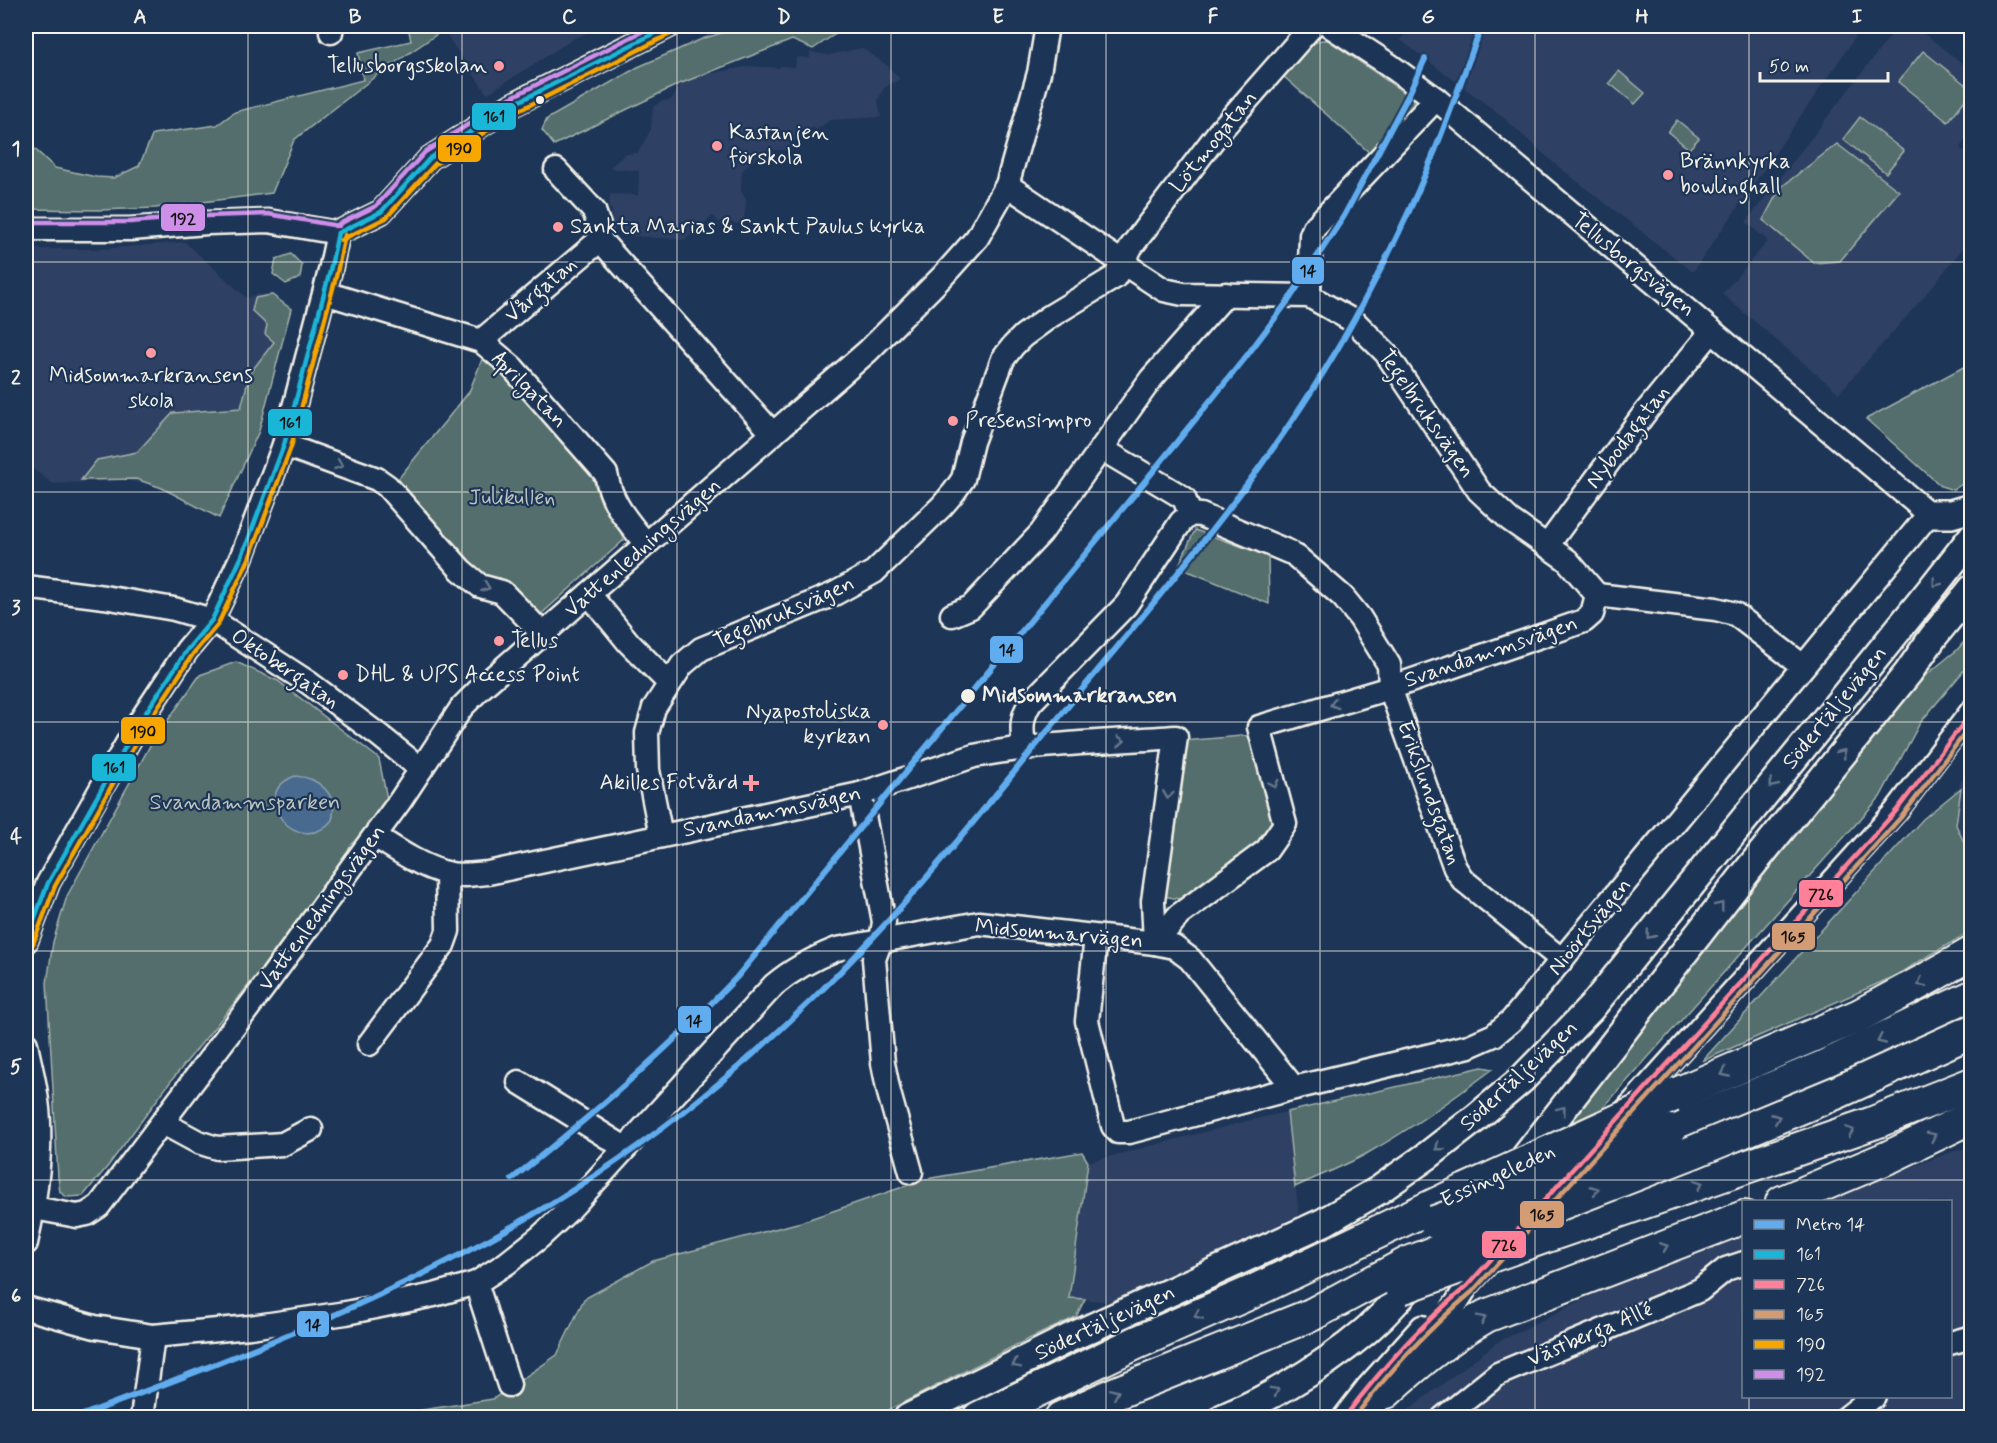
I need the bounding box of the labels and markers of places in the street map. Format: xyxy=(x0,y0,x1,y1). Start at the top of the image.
place label: Tellusborgsskolan xyxy=(327,52,487,81)
marker: Tellusborgsskolan xyxy=(492,59,506,73)
unlabelled marker xyxy=(534,94,546,106)
place label: Kastanjen förskola xyxy=(729,119,829,172)
marker: Kastanjen förskola xyxy=(710,139,724,153)
place label: Brännkyrka bowlinghall xyxy=(1680,148,1790,204)
marker: Brännkyrka bowlinghall xyxy=(1661,168,1675,182)
place label: Sankta Marias & Sankt Paulus kyrka xyxy=(570,213,925,241)
marker: Sankta Marias & Sankt Paulus kyrka xyxy=(551,220,565,234)
marker: Midsommarkransens skola xyxy=(144,346,158,360)
place label: Midsommarkransens skola xyxy=(49,362,253,415)
place label: Presensimpro xyxy=(965,407,1092,435)
marker: Presensimpro xyxy=(946,414,960,428)
place label: Tellus xyxy=(511,627,558,655)
marker: Tellus xyxy=(492,634,506,648)
place label: DHL & UPS Access Point xyxy=(355,661,580,689)
marker: DHL & UPS Access Point xyxy=(336,668,350,682)
place label: Midsommarkransen xyxy=(982,682,1177,710)
marker: Midsommarkransen xyxy=(959,687,977,705)
place label: Nyapostoliska kyrkan xyxy=(746,698,871,751)
marker: Nyapostoliska kyrkan xyxy=(876,718,890,732)
place label: Akilles Fotvård xyxy=(600,769,738,797)
marker: Akilles Fotvård xyxy=(742,774,760,792)

